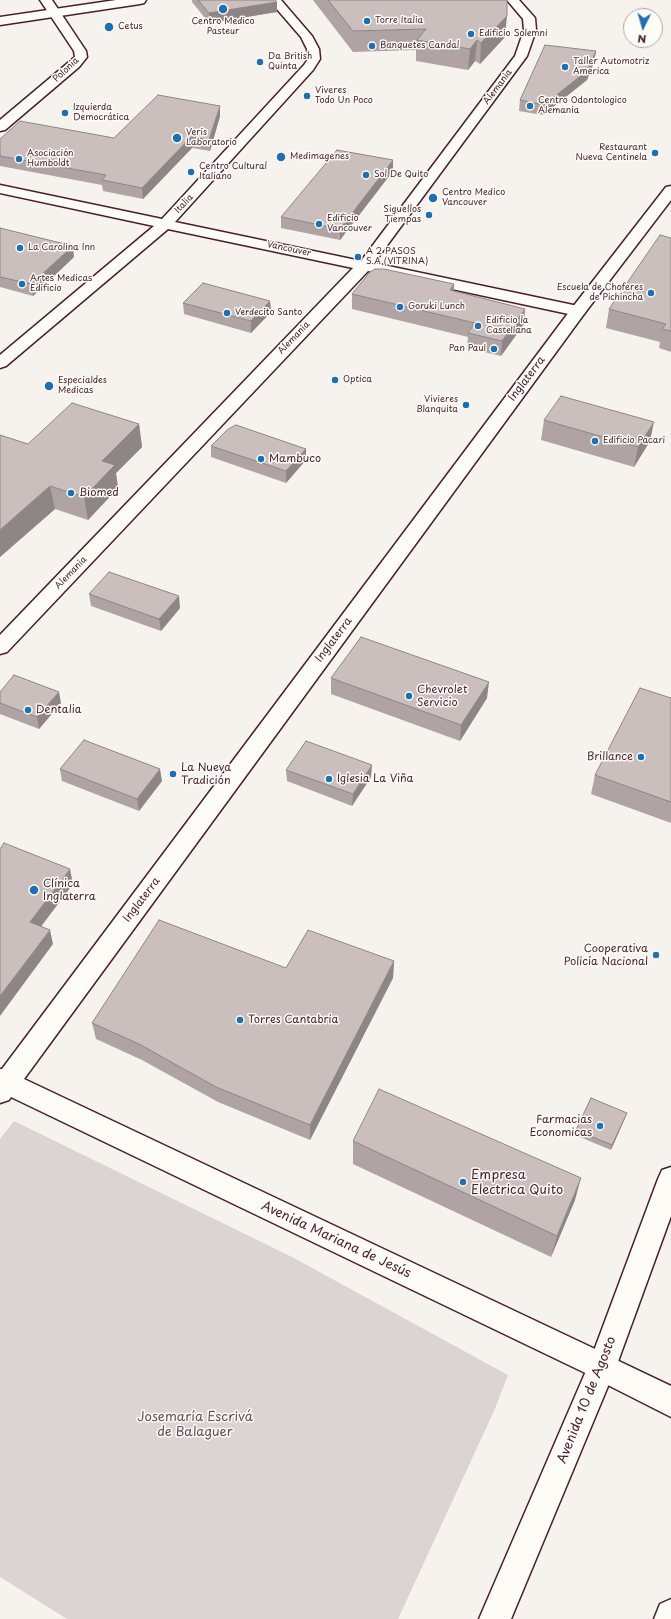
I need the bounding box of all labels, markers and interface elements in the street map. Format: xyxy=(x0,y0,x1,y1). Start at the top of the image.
marker: Centro Medico Pasteur xyxy=(217,3,229,15)
north arrow xyxy=(623,8,663,48)
marker: Torre Italia xyxy=(362,16,372,26)
place label: Torre Italia xyxy=(375,16,423,26)
place label: Centro Medico Pasteur xyxy=(191,17,255,38)
marker: Cetus xyxy=(103,21,115,33)
place label: Cetus xyxy=(118,22,143,32)
marker: Edificio Solemni xyxy=(466,29,476,39)
place label: Edificio Solemni xyxy=(479,29,547,39)
text: N xyxy=(637,31,647,48)
marker: Banquetes Candal xyxy=(367,41,377,51)
place label: Banquetes Candal xyxy=(380,41,459,51)
place label: Da British Quinta xyxy=(268,52,312,73)
street label: Polonia xyxy=(51,55,81,85)
marker: Da British Quinta xyxy=(255,57,265,67)
place label: Taller Automotriz America xyxy=(573,57,649,78)
marker: Taller Automotriz America xyxy=(560,62,570,72)
street label: Alemania xyxy=(481,67,515,107)
place label: Viveres Todo Un Poco xyxy=(315,86,373,107)
marker: Viveres Todo Un Poco xyxy=(302,91,312,101)
place label: Centro Odontologico Alemania xyxy=(538,96,627,117)
marker: Centro Odontologico Alemania xyxy=(525,101,535,111)
place label: Izquierda Democrática xyxy=(73,103,129,124)
marker: Izquierda Democrática xyxy=(60,108,70,118)
place label: Veris Laboratorio xyxy=(186,128,237,149)
marker: Veris Laboratorio xyxy=(171,132,183,144)
place label: Restaurant Nueva Centinela xyxy=(575,143,647,164)
marker: Restaurant Nueva Centinela xyxy=(650,148,660,158)
place label: Asociación Humboldt xyxy=(27,149,74,170)
marker: Medimagenes xyxy=(275,151,287,163)
place label: Medimagenes xyxy=(290,152,349,162)
marker: Asociación Humboldt xyxy=(14,154,24,164)
place label: Centro Cultural Italiano xyxy=(199,162,267,183)
marker: Centro Cultural Italiano xyxy=(186,167,196,177)
marker: Sol De Quito xyxy=(361,170,371,180)
place label: Sol De Quito xyxy=(374,170,428,180)
place label: Centro Medico Vancouver xyxy=(442,188,505,209)
street label: Italia xyxy=(172,192,196,216)
marker: Centro Medico Vancouver xyxy=(427,192,439,204)
place label: Siguellos Tiempas xyxy=(383,205,421,226)
marker: Siguellos Tiempas xyxy=(424,210,434,220)
place label: Edificio Vancouver xyxy=(327,214,372,235)
marker: Edificio Vancouver xyxy=(314,219,324,229)
street label: Vancouver xyxy=(266,239,312,259)
marker: La Carolina Inn xyxy=(15,243,25,253)
place label: La Carolina Inn xyxy=(28,243,95,253)
place label: A 2 PASOS S.A (VITRINA) xyxy=(366,247,428,268)
marker: A 2 PASOS S.A (VITRINA) xyxy=(353,252,363,262)
place label: Artes Medicas Edificio xyxy=(30,274,92,295)
marker: Artes Medicas Edificio xyxy=(17,279,27,289)
place label: Escuela de Choferes de Pichincha xyxy=(557,283,643,304)
marker: Escuela de Choferes de Pichincha xyxy=(646,288,656,298)
marker: Goruki Lunch xyxy=(395,302,405,312)
place label: Goruki Lunch xyxy=(408,302,465,312)
marker: Verdecito Santo xyxy=(222,308,232,318)
place label: Verdecito Santo xyxy=(235,308,302,318)
place label: Edificio la Castellana xyxy=(486,316,532,337)
street label: Alemania xyxy=(276,319,312,357)
marker: Edificio la Castellana xyxy=(473,321,483,331)
place label: Pan Paul xyxy=(449,344,486,354)
marker: Pan Paul xyxy=(489,344,499,354)
street label: Inglaterra xyxy=(506,354,548,404)
marker: Optica xyxy=(330,375,340,385)
place label: Optica xyxy=(343,375,372,385)
place label: Especialdes Medicas xyxy=(58,376,107,397)
marker: Especialdes Medicas xyxy=(43,380,55,392)
place label: Vivieres Blanquita xyxy=(416,395,458,416)
marker: Vivieres Blanquita xyxy=(461,400,471,410)
marker: Edificio Pacari xyxy=(590,436,600,446)
place label: Edificio Pacari xyxy=(603,436,665,446)
place label: Mambuco xyxy=(269,452,321,466)
marker: Mambuco xyxy=(256,454,266,464)
place label: Biomed xyxy=(79,486,119,500)
marker: Biomed xyxy=(66,488,76,498)
street label: Alemania xyxy=(53,554,89,592)
street label: Inglaterra xyxy=(313,615,355,665)
place label: Chevrolet Servicio xyxy=(417,683,467,709)
marker: Chevrolet Servicio xyxy=(404,691,414,701)
place label: Dentalia xyxy=(36,703,82,717)
marker: Dentalia xyxy=(23,705,33,715)
place label: Brillance xyxy=(587,750,633,764)
marker: Brillance xyxy=(636,752,646,762)
place label: La Nueva Tradición xyxy=(181,761,231,787)
marker: La Nueva Tradición xyxy=(168,769,178,779)
place label: Iglesia La Viña xyxy=(337,772,413,786)
marker: Iglesia La Viña xyxy=(324,774,334,784)
street label: Inglaterra xyxy=(121,875,163,925)
place label: Clínica Inglaterra xyxy=(43,877,96,903)
marker: Clínica Inglaterra xyxy=(28,884,40,896)
place label: Cooperativa Policía Nacional xyxy=(564,942,648,968)
marker: Cooperativa Policía Nacional xyxy=(651,950,661,960)
place label: Torres Cantabria xyxy=(248,1013,338,1027)
marker: Torres Cantabria xyxy=(235,1015,245,1025)
place label: Farmacias Economicas xyxy=(529,1113,592,1139)
marker: Farmacias Economicas xyxy=(595,1121,605,1131)
place label: Empresa Electrica Quito xyxy=(471,1167,563,1198)
marker: Empresa Electrica Quito xyxy=(458,1177,468,1187)
street label: Avenida Mariana de Jesús xyxy=(259,1198,413,1282)
street label: Avenida 10 de Agosto xyxy=(554,1334,620,1466)
park label: Josemaría Escrivá de Balaguer xyxy=(137,1409,253,1440)

